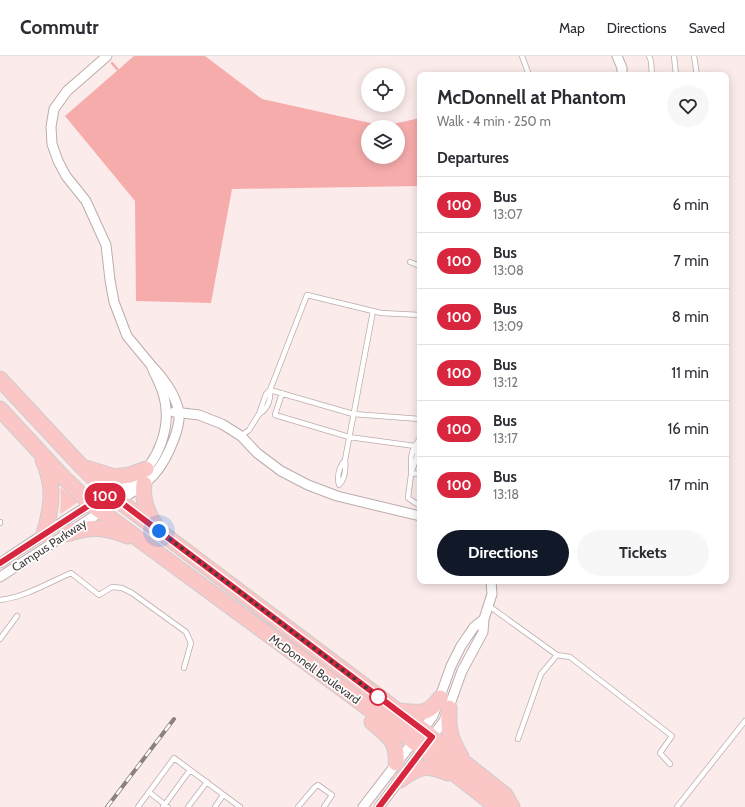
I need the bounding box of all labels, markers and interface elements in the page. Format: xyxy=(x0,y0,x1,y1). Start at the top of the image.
text: Commutr xyxy=(20,16,98,39)
text: Map xyxy=(559,19,585,37)
text: Directions xyxy=(607,19,667,37)
text: Saved xyxy=(689,19,725,37)
map controls xyxy=(361,68,405,164)
button: locate xyxy=(361,68,405,112)
button: heart xyxy=(667,85,709,127)
text: McDonnell at Phantom xyxy=(437,86,626,109)
text: Walk · 4 min · 250 m xyxy=(437,113,551,129)
button: layers xyxy=(361,120,405,164)
text: Departures xyxy=(437,149,509,167)
text: Bus xyxy=(493,188,517,206)
text: 100 xyxy=(447,196,471,214)
text: 6 min xyxy=(672,196,709,214)
text: 13:07 xyxy=(493,206,522,222)
text: Bus xyxy=(493,244,517,262)
text: 100 xyxy=(447,252,471,270)
text: 7 min xyxy=(673,252,709,270)
text: 13:08 xyxy=(493,262,524,278)
text: Bus xyxy=(493,300,517,318)
text: 100 xyxy=(447,308,471,326)
text: 8 min xyxy=(672,308,709,326)
text: 13:09 xyxy=(493,318,523,334)
text: Bus xyxy=(493,356,517,374)
text: 100 xyxy=(447,364,471,382)
text: 11 min xyxy=(671,364,709,382)
text: 13:12 xyxy=(493,374,518,390)
text: Bus xyxy=(493,412,517,430)
text: 100 xyxy=(447,420,471,438)
text: 16 min xyxy=(667,420,709,438)
text: 13:17 xyxy=(493,430,518,446)
text: Bus xyxy=(493,468,517,486)
text: 100 xyxy=(447,476,471,494)
text: 17 min xyxy=(668,476,709,494)
line badge: 100 xyxy=(82,483,128,509)
text: 13:18 xyxy=(493,486,519,502)
text: 100 xyxy=(93,487,117,505)
street label: Campus Parkway xyxy=(9,515,89,575)
your location xyxy=(149,521,169,541)
button: Directions xyxy=(437,530,569,576)
button: Tickets xyxy=(577,530,709,576)
street label: McDonnell Boulevard xyxy=(267,631,363,707)
unlabelled marker xyxy=(369,688,387,706)

